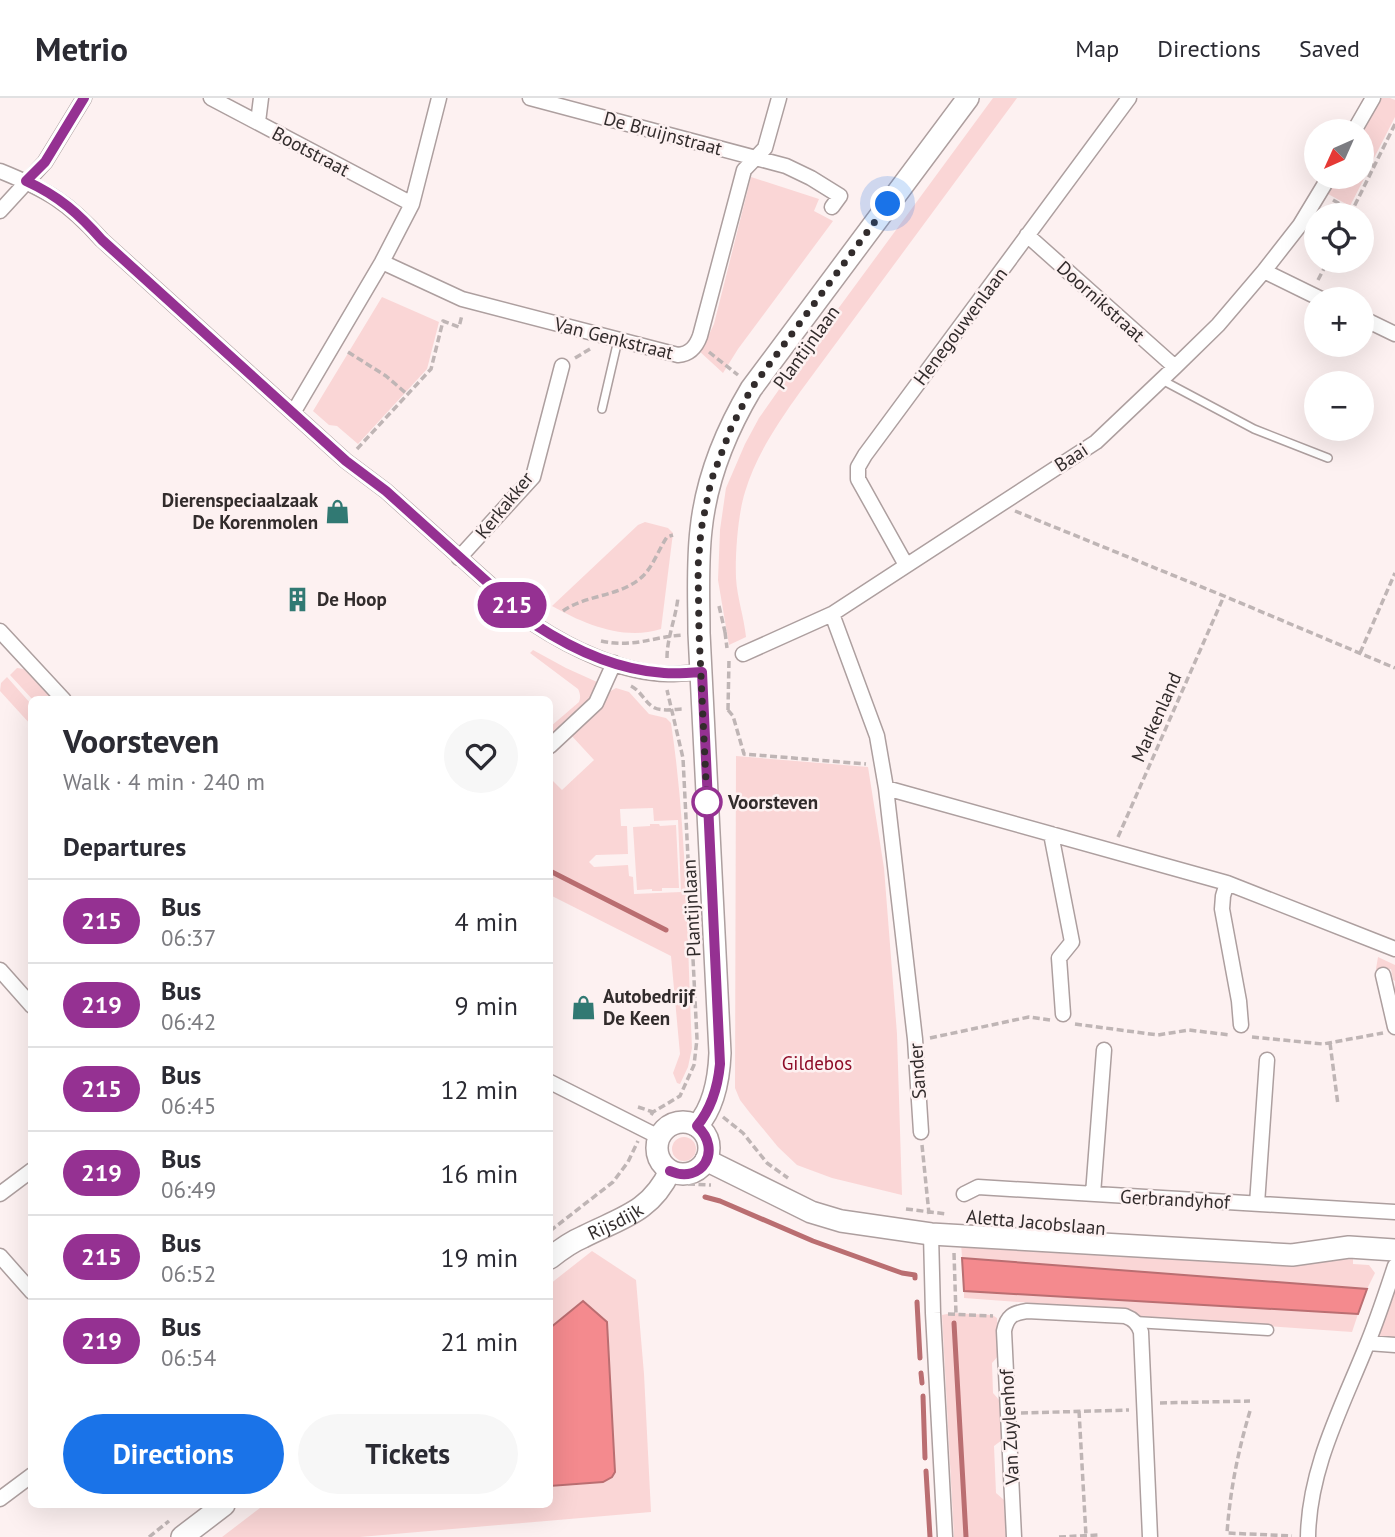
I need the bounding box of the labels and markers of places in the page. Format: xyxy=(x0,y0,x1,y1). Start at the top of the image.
place label: Dierenspeciaalzaak De Korenmolen xyxy=(162,488,319,534)
shop icon: Dierenspeciaalzaak De Korenmolen xyxy=(324,497,352,525)
building icon: De Hoop xyxy=(283,585,311,613)
place label: De Hoop xyxy=(317,587,387,611)
marker: Voorsteven xyxy=(692,787,722,817)
place label: Voorsteven xyxy=(727,790,818,814)
place label: Autobedrijf De Keen xyxy=(603,984,696,1030)
shop icon: Autobedrijf De Keen xyxy=(569,993,597,1021)

